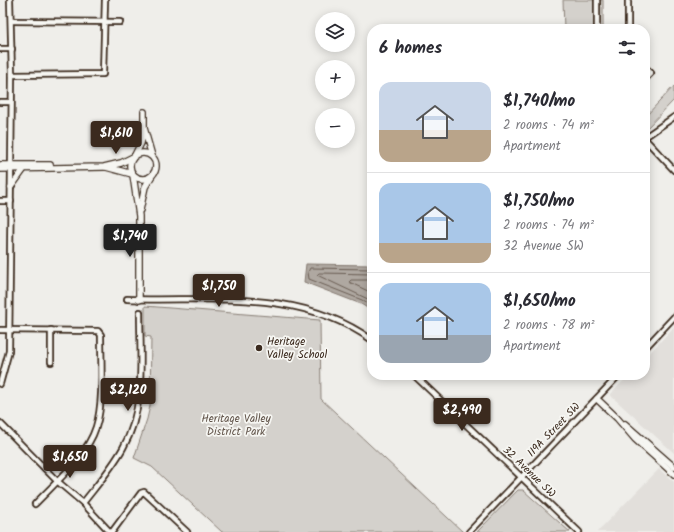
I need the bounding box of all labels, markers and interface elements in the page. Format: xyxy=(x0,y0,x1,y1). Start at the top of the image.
map controls xyxy=(315,12,355,148)
button: layers xyxy=(315,12,355,52)
text: 6 homes xyxy=(379,35,442,62)
icon: filters xyxy=(616,37,638,59)
button: + xyxy=(315,60,355,100)
text: $1,740/mo xyxy=(503,88,575,115)
icon: home xyxy=(411,98,459,146)
button: − xyxy=(315,108,355,148)
text: 2 rooms · 74 m² xyxy=(503,115,594,136)
pin: $1,610 xyxy=(83,121,149,155)
text: $1,610 xyxy=(100,123,132,144)
text: Apartment xyxy=(503,136,561,157)
text: $1,750/mo xyxy=(503,188,574,215)
icon: home xyxy=(411,199,459,247)
text: 2 rooms · 74 m² xyxy=(503,215,594,236)
pin: $1,740 xyxy=(97,224,163,258)
text: $1,740 xyxy=(113,226,147,247)
text: 32 Avenue SW xyxy=(503,236,584,257)
pin: $1,750 xyxy=(186,274,252,308)
text: $1,750 xyxy=(202,276,236,297)
text: $1,650/mo xyxy=(503,288,576,315)
icon: home xyxy=(411,299,459,347)
text: 2 rooms · 78 m² xyxy=(503,315,595,336)
place label: Heritage Valley School xyxy=(267,333,328,364)
text: Apartment xyxy=(503,336,561,357)
marker: Heritage Valley School xyxy=(254,343,264,353)
pin: $2,120 xyxy=(95,378,161,412)
text: $2,120 xyxy=(110,380,146,401)
pin: $2,490 xyxy=(429,398,495,432)
street label: 119A Street SW xyxy=(523,398,585,461)
text: $2,490 xyxy=(442,400,482,421)
park label: Heritage Valley District Park xyxy=(201,410,271,441)
street label: 32 Avenue SW xyxy=(498,442,560,502)
pin: $1,650 xyxy=(37,445,103,479)
text: $1,650 xyxy=(52,447,88,468)

